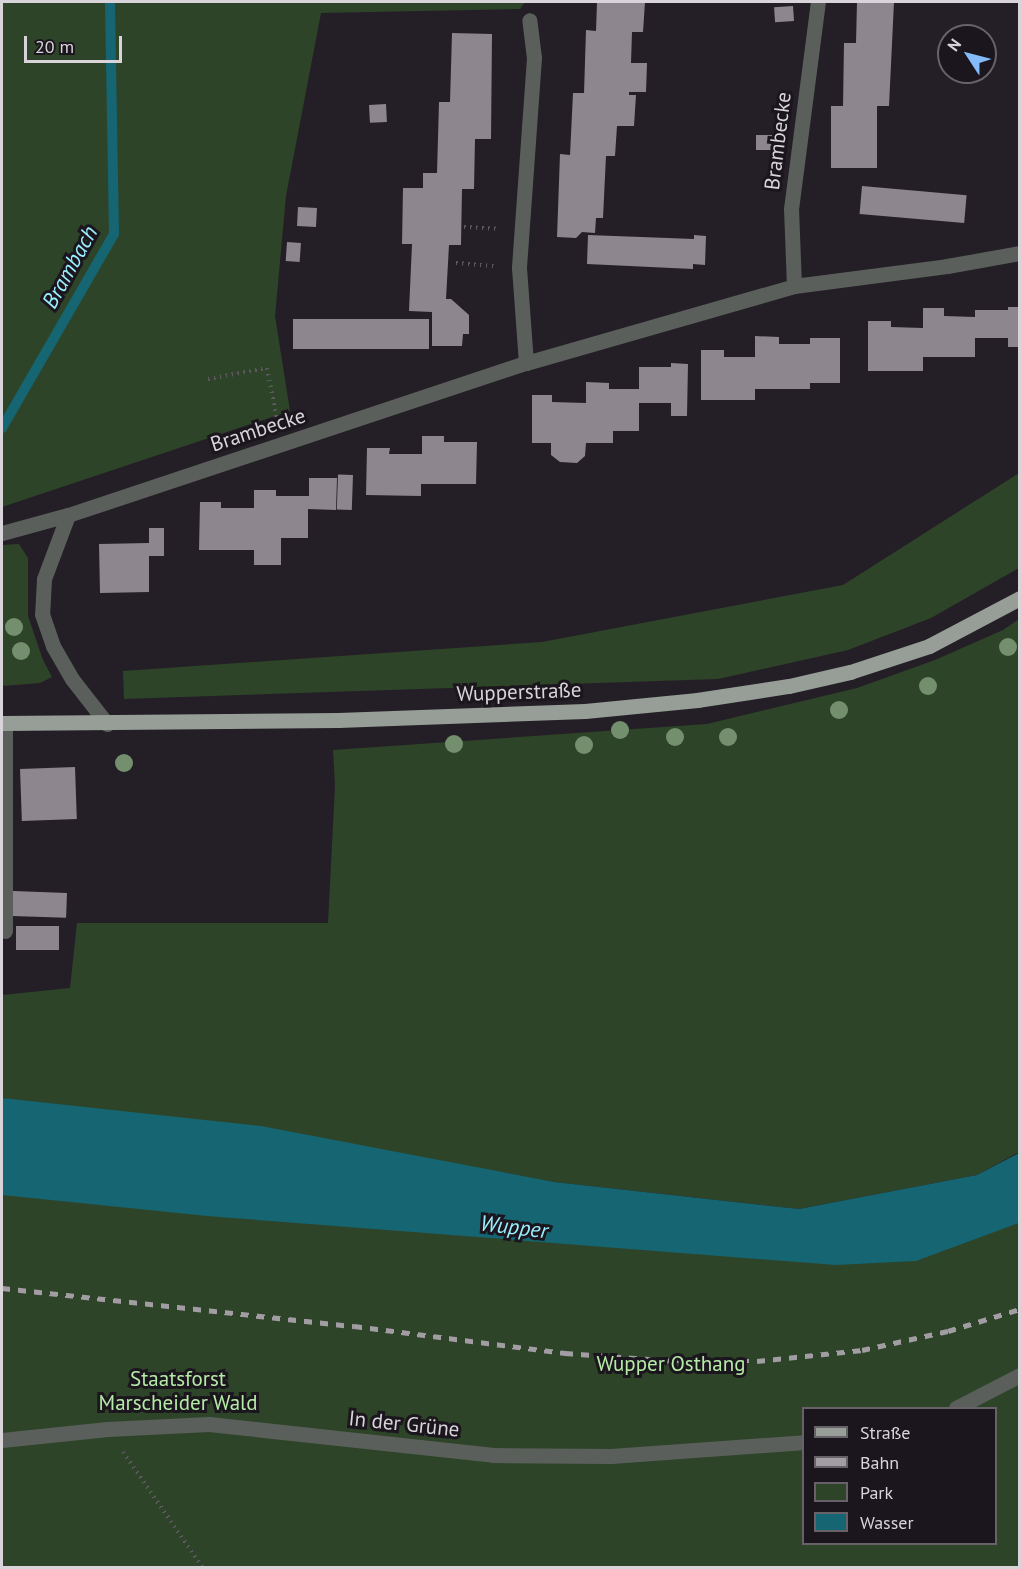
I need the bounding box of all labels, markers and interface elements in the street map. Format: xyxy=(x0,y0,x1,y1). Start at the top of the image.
scale bar xyxy=(27,24,124,62)
north arrow xyxy=(937,24,997,84)
text: N xyxy=(943,34,965,55)
text: 20 m xyxy=(35,35,74,58)
street label: Brambecke xyxy=(759,91,797,191)
water label: Brambach xyxy=(37,221,103,313)
street label: Brambecke xyxy=(207,403,309,457)
street label: Wupperstraße xyxy=(456,677,582,707)
water label: Wupper xyxy=(479,1210,549,1244)
park label: Wupper Osthang xyxy=(597,1351,745,1377)
park label: Staatsforst Marscheider Wald xyxy=(98,1366,258,1416)
street label: In der Grüne xyxy=(347,1406,461,1442)
legend xyxy=(802,1407,997,1545)
text: Straße xyxy=(860,1421,911,1444)
text: Bahn xyxy=(860,1451,899,1474)
text: Park xyxy=(860,1481,893,1504)
text: Wasser xyxy=(860,1511,914,1534)

